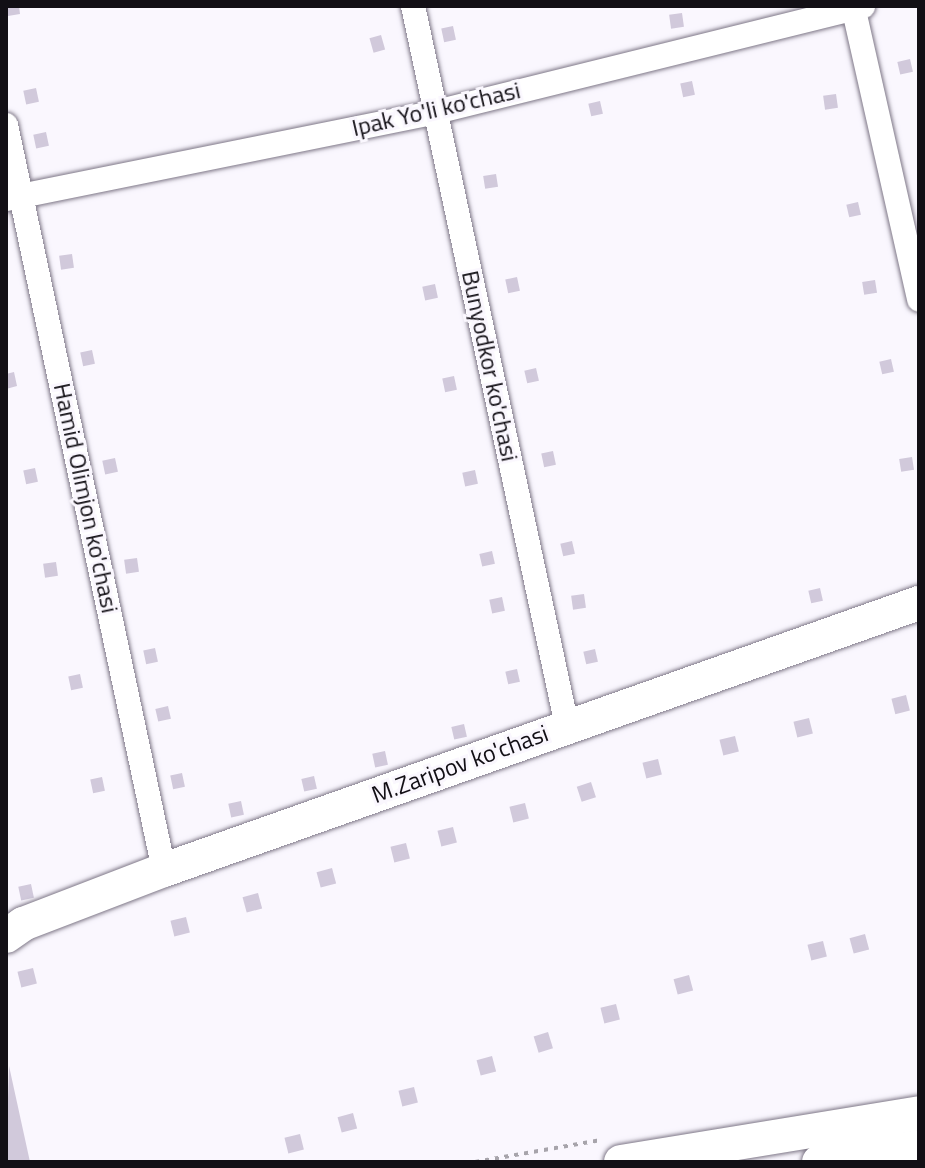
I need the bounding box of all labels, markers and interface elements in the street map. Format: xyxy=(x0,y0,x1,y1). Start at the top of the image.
street label: Ipak Yo'li ko'chasi xyxy=(349,76,523,142)
street label: Bunyodkor ko'chasi xyxy=(456,268,524,464)
street label: Hamid Olimjon ko'chasi xyxy=(48,380,124,616)
street label: M.Zaripov ko'chasi xyxy=(368,719,552,809)

